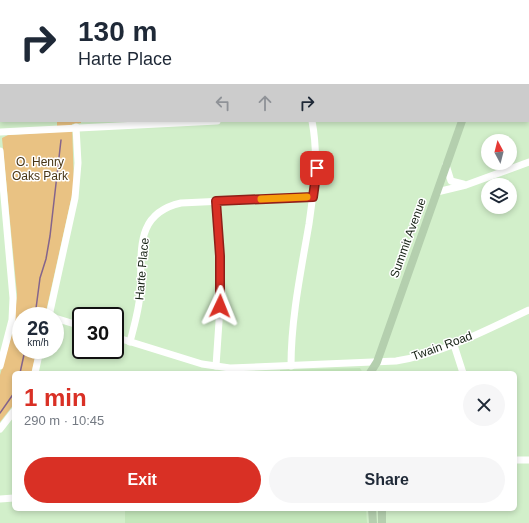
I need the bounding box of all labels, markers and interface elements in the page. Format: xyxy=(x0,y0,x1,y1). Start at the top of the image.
icon: right xyxy=(12,16,64,68)
text: 130 m xyxy=(78,16,157,47)
text: Harte Place xyxy=(78,49,172,69)
icon: left xyxy=(212,92,234,114)
icon: ahead xyxy=(254,92,276,114)
icon: right xyxy=(296,92,318,114)
north arrow xyxy=(481,134,517,170)
map controls xyxy=(481,134,517,214)
pin xyxy=(300,151,334,185)
park label: O. Henry Oaks Park xyxy=(12,155,69,183)
icon: arrive xyxy=(306,157,328,179)
button: layers xyxy=(481,178,517,214)
street label: Summit Avenue xyxy=(387,196,429,280)
street label: Harte Place xyxy=(132,237,152,301)
position arrow xyxy=(199,285,241,327)
speed limit sign: 30 xyxy=(72,307,124,359)
text: 26 xyxy=(27,317,49,339)
street label: Twain Road xyxy=(410,329,474,363)
text: km/h xyxy=(27,337,49,348)
text: 1 min xyxy=(24,384,87,411)
button: close xyxy=(463,384,505,426)
text: 290 m · 10:45 xyxy=(24,413,104,428)
button: Exit xyxy=(24,457,261,503)
button: Share xyxy=(269,457,505,503)

